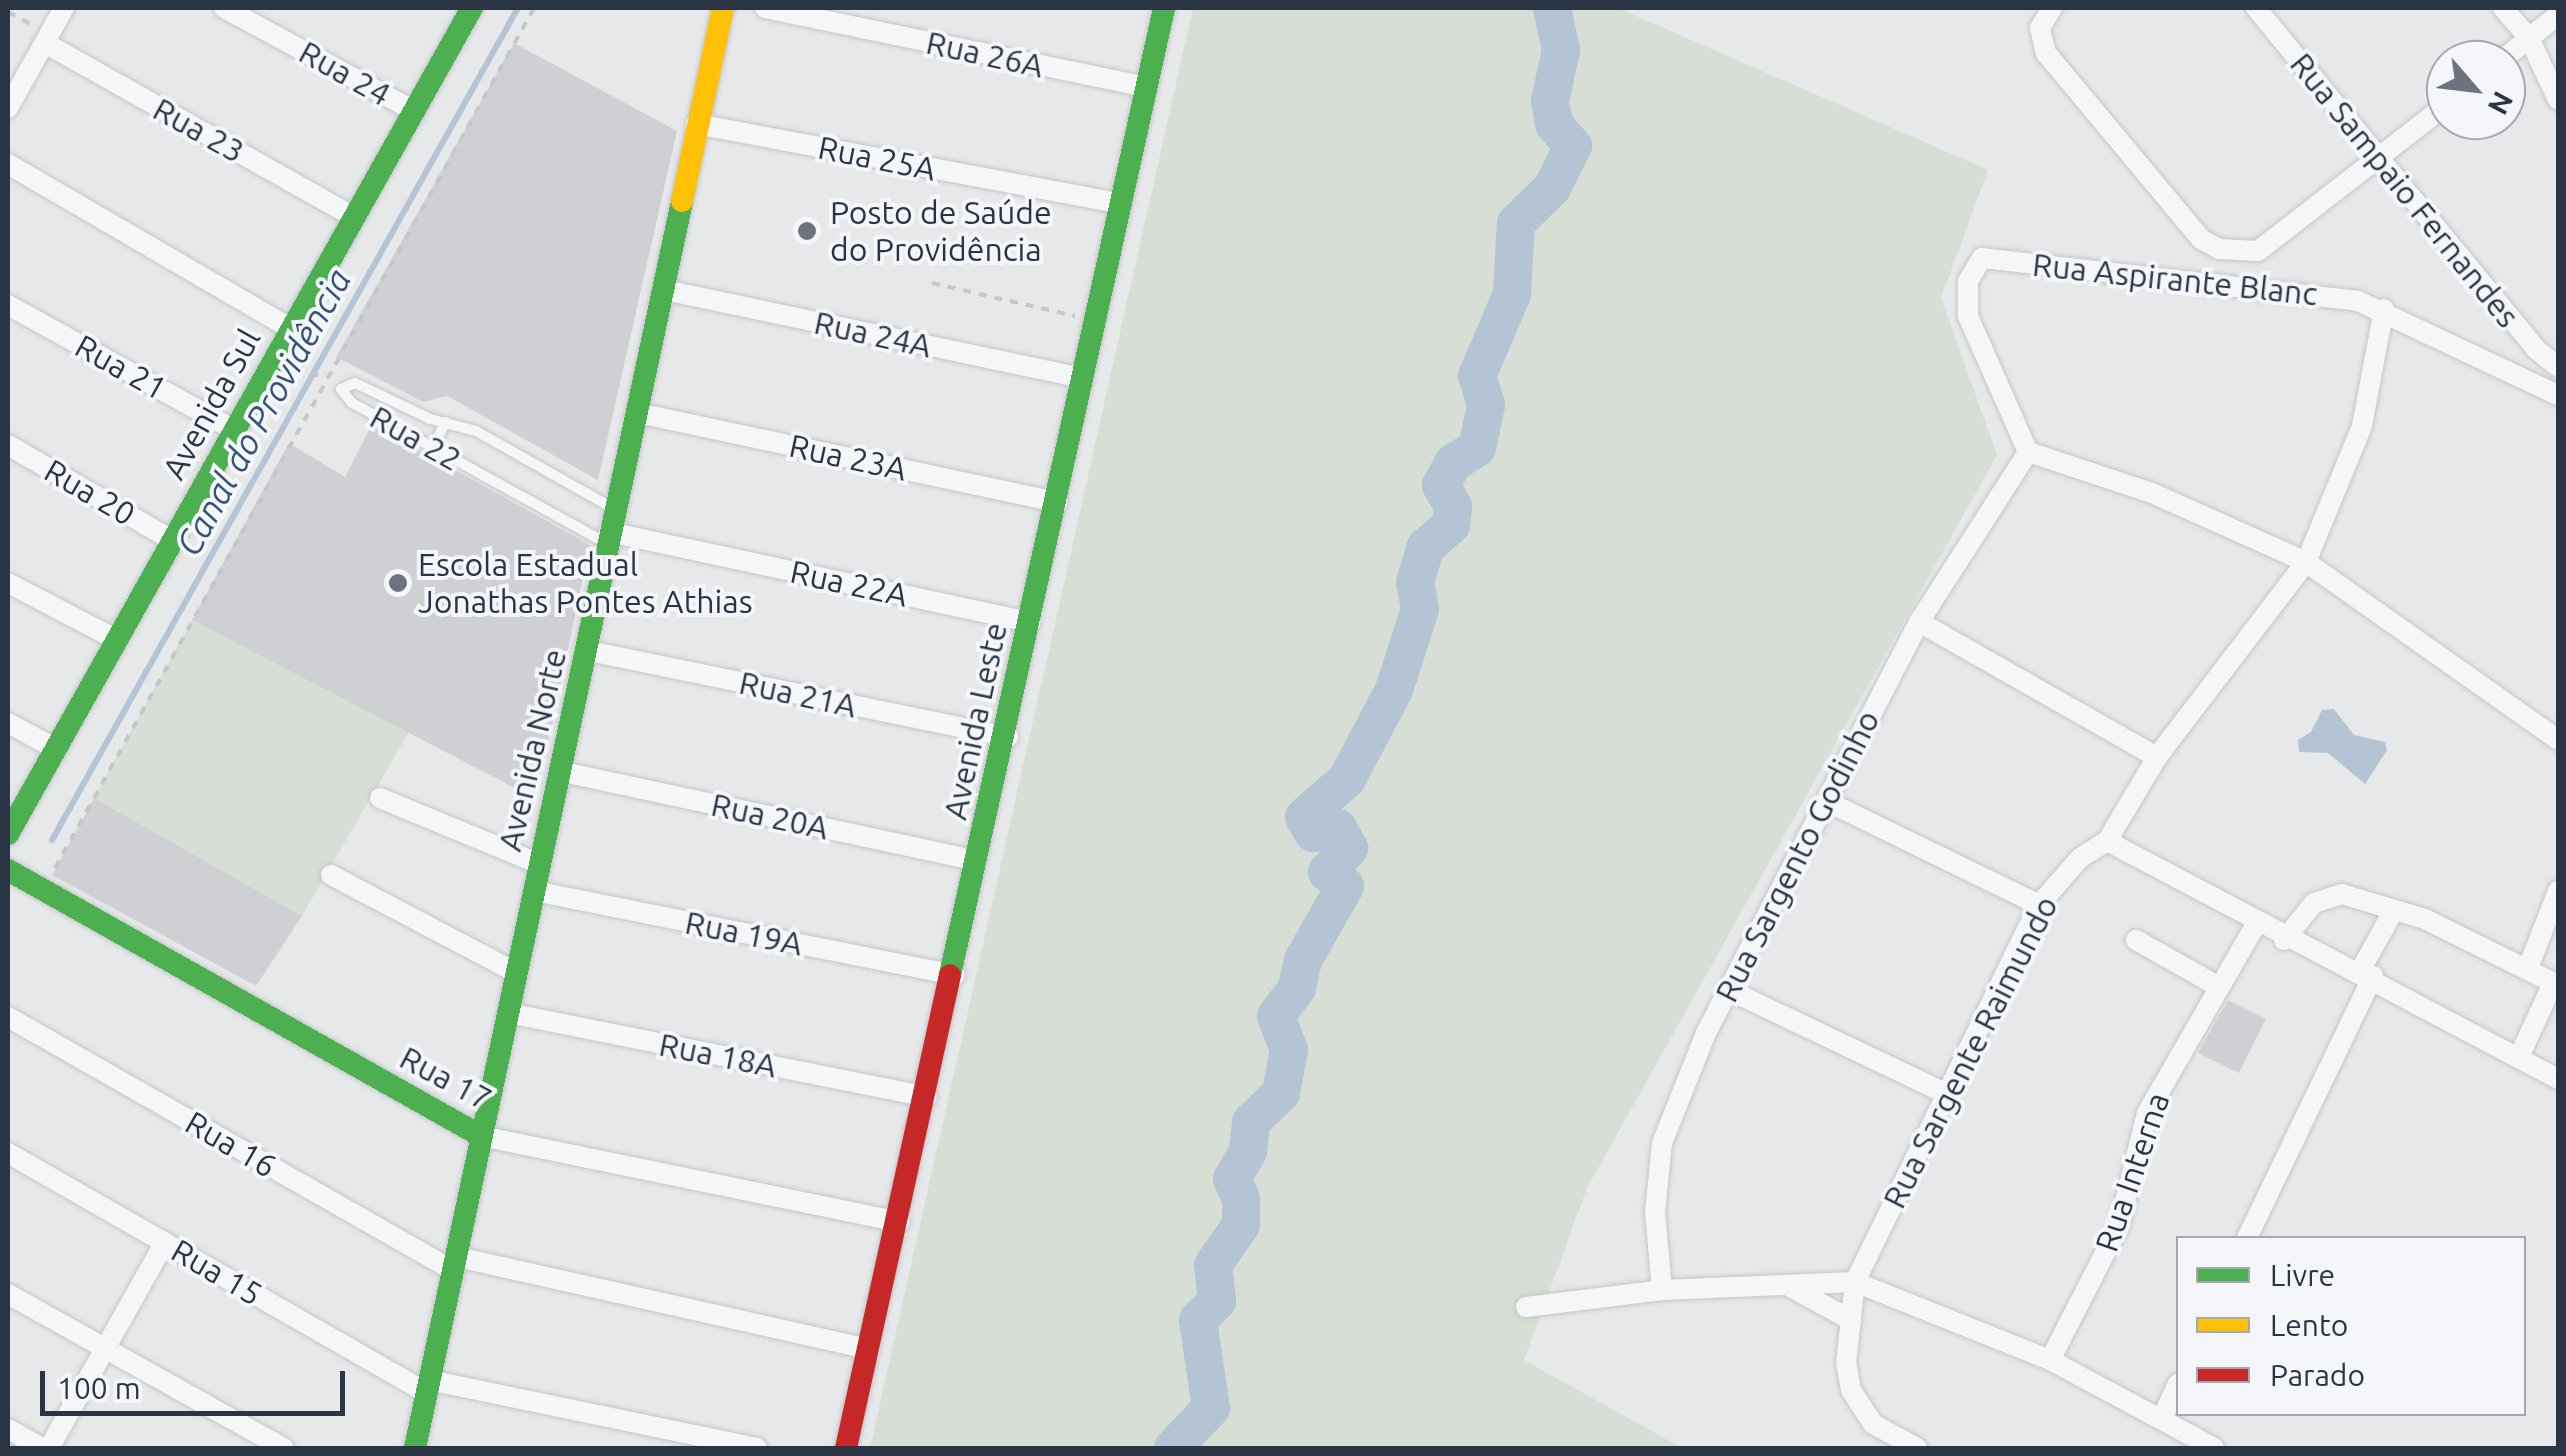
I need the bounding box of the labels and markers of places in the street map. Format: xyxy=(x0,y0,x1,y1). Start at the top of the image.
place label: Posto de Saúde do Providência xyxy=(830,194,1052,269)
marker: Posto de Saúde do Providência xyxy=(794,218,820,244)
place label: Escola Estadual Jonathas Pontes Athias xyxy=(418,546,753,621)
marker: Escola Estadual Jonathas Pontes Athias xyxy=(387,572,409,594)

